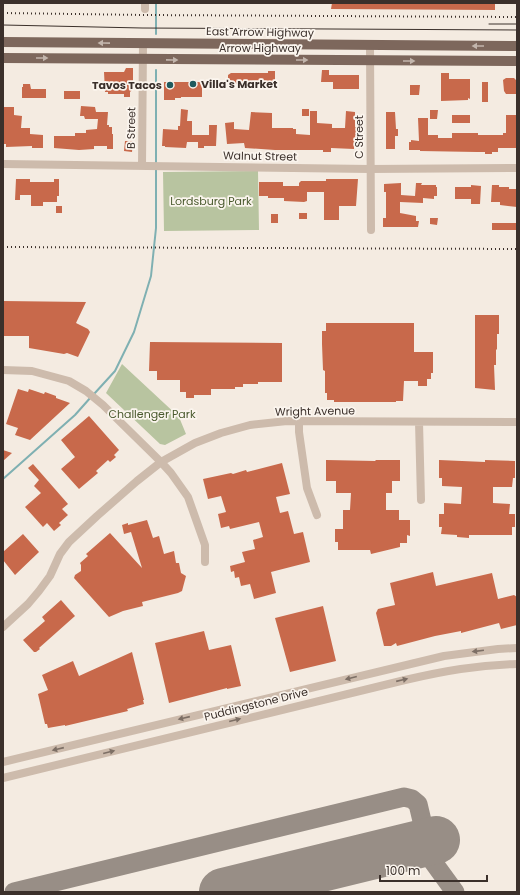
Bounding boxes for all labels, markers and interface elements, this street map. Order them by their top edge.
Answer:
street label: East Arrow Highway [206,23,315,41]
one-way arrow [97,40,110,46]
street label: Arrow Highway [219,40,302,56]
one-way arrow [471,43,484,49]
one-way arrow [36,55,49,61]
one-way arrow [166,56,178,63]
one-way arrow [296,57,309,63]
one-way arrow [403,58,416,64]
place label: Villa's Market [201,76,278,92]
place label: Tavos Tacos [92,77,162,93]
marker: Villa's Market [188,79,198,89]
marker: Tavos Tacos [165,80,175,90]
street label: B Street [123,107,139,149]
street label: C Street [351,115,367,159]
street label: Walnut Street [223,147,297,165]
park label: Lordsburg Park [170,193,252,209]
street label: Wright Avenue [275,402,355,420]
park label: Challenger Park [108,406,196,422]
one-way arrow [472,648,484,655]
one-way arrow [345,675,357,681]
one-way arrow [396,677,408,683]
street label: Puddingstone Drive [202,683,310,725]
one-way arrow [178,716,190,722]
one-way arrow [229,717,241,723]
one-way arrow [51,747,64,753]
one-way arrow [103,748,115,754]
scale bar [380,857,487,883]
text: 100 m [386,862,420,879]

